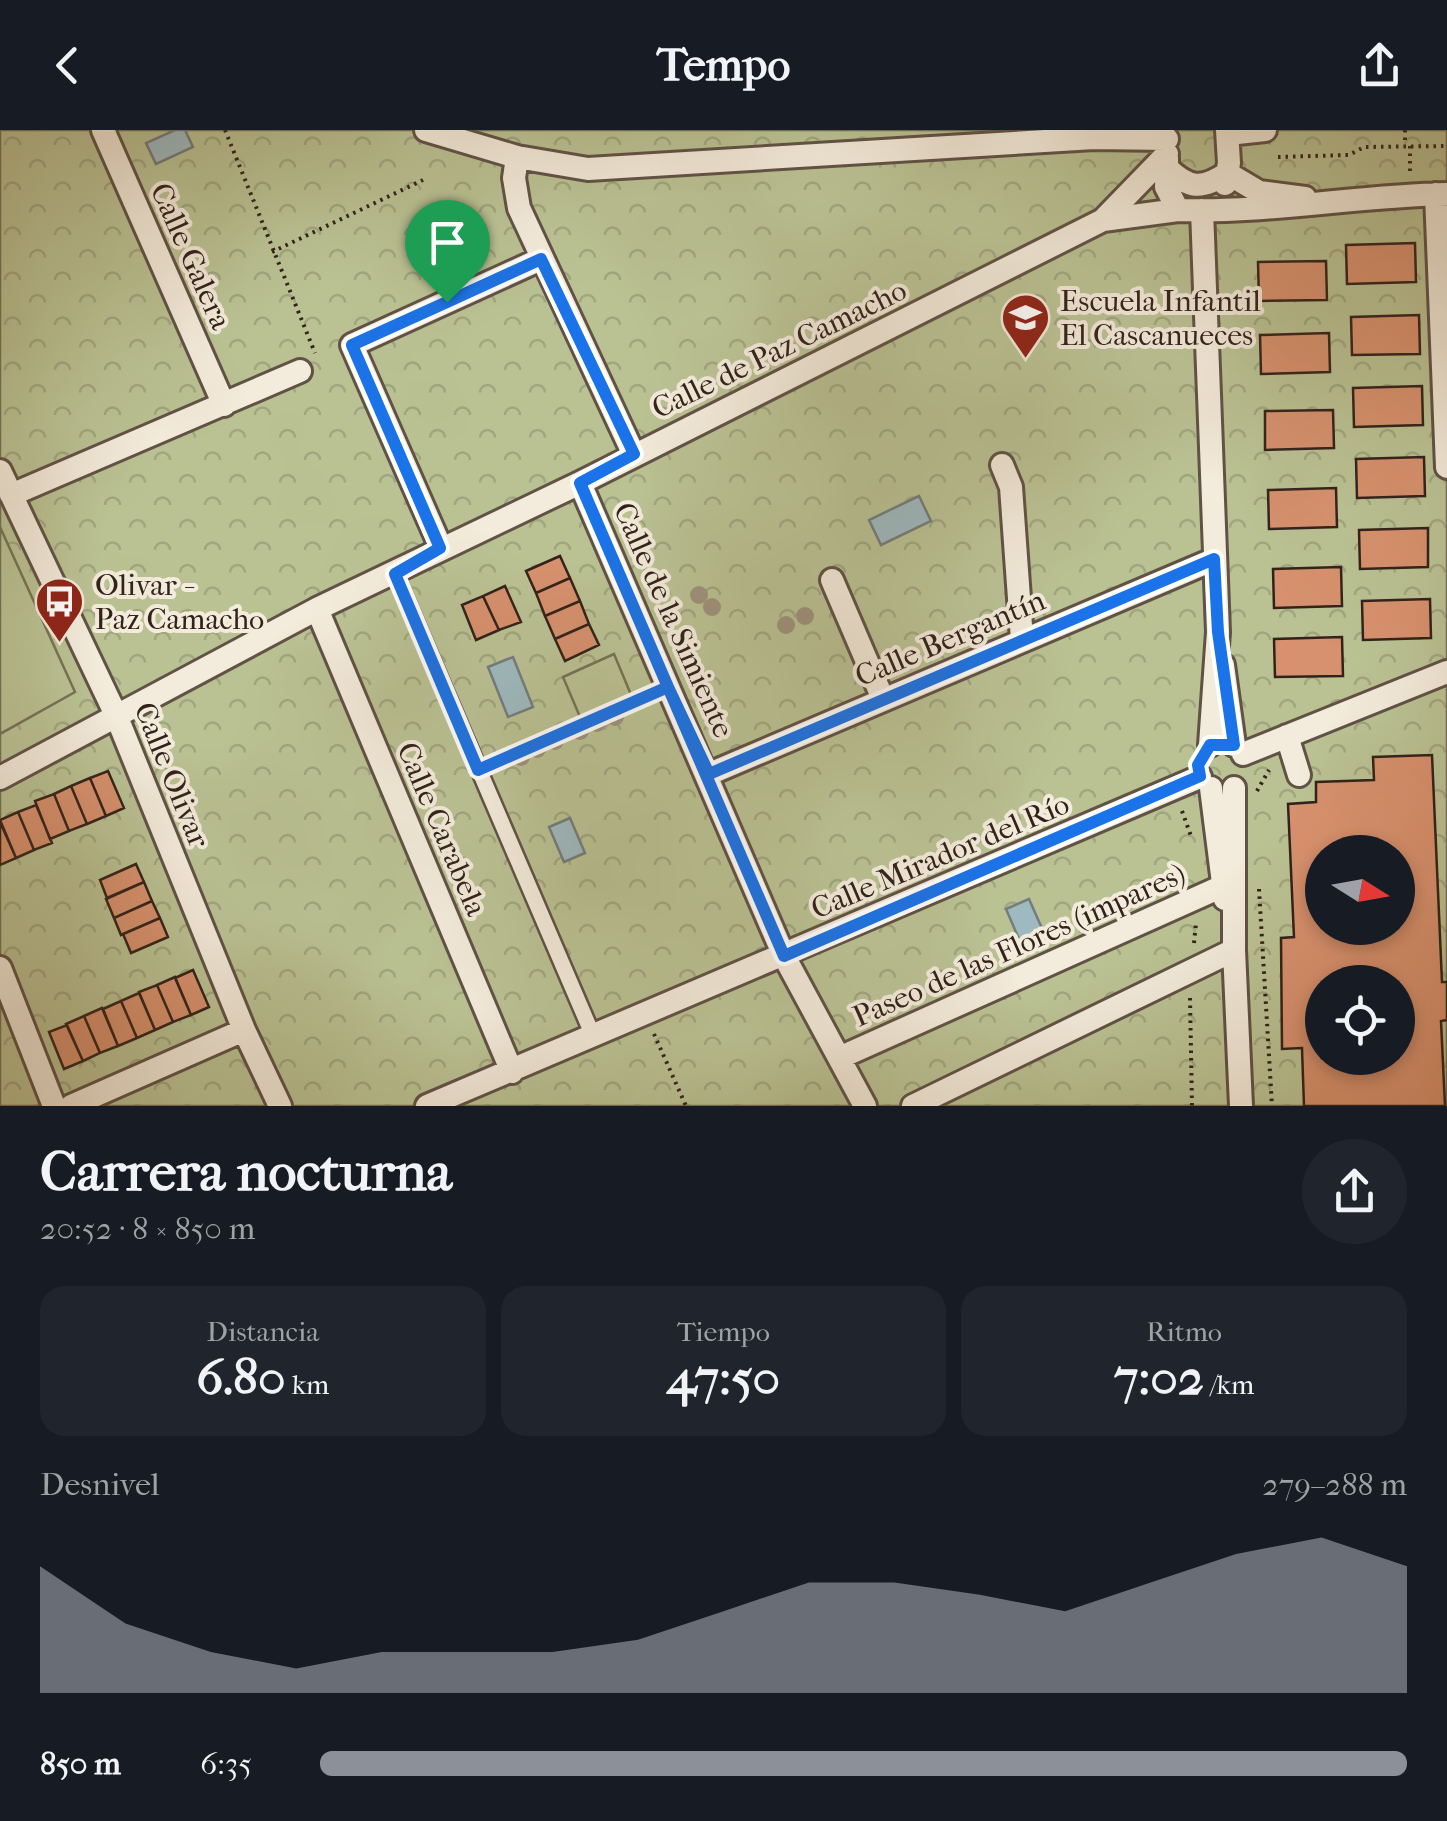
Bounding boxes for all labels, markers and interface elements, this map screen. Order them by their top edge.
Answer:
icon: back [40,38,95,93]
icon: share [1352,38,1407,93]
text: Tempo [657,39,790,92]
street label: Calle Galera [143,178,239,336]
pin [405,200,490,303]
icon: arrive [420,215,475,270]
street label: Calle de Paz Camacho [646,273,912,426]
place label: Escuela Infantil El Cascanueces [1060,284,1261,353]
school or university icon: Escuela Infantil El Cascanueces [999,292,1051,360]
street label: Calle de la Simiente [606,497,741,743]
place label: Olivar - Paz Camacho [95,568,264,637]
bus stop icon: Olivar - Paz Camacho [34,576,86,644]
street label: Calle Bergantín [850,583,1051,694]
street label: Calle Olivar [127,697,217,853]
street label: Calle Carabela [389,737,494,922]
street label: Calle Mirador del Río [806,786,1074,927]
north arrow [1305,835,1415,945]
map controls [1305,835,1415,1075]
street label: Paseo de las Flores (impares) [848,856,1191,1035]
button: locate [1305,965,1415,1075]
button: share [1302,1139,1407,1244]
text: Carrera nocturna [40,1140,452,1204]
text: 20:52 · 8 × 850 m [40,1210,255,1247]
text: Distancia [207,1315,319,1348]
text: Tiempo [677,1315,770,1348]
text: Ritmo [1146,1315,1222,1348]
text: 6.80 [196,1348,286,1407]
text: 47:50 [667,1348,780,1407]
text: 7:02 [1114,1348,1204,1407]
text: km [286,1368,329,1401]
text: /km [1204,1368,1254,1401]
text: Desnivel [40,1466,160,1503]
text: 279–288 m [1262,1466,1407,1503]
text: 850 m [40,1745,121,1782]
text: 6:35 [200,1745,252,1782]

